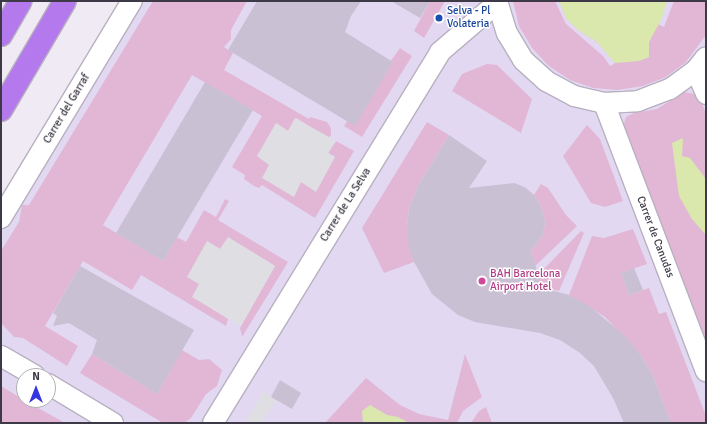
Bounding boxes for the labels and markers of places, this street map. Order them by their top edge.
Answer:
place label: Selva - Pl Volateria [447,5,490,31]
marker: Selva - Pl Volateria [434,13,444,23]
place label: BAH Barcelona Airport Hotel [490,268,560,294]
marker: BAH Barcelona Airport Hotel [477,276,487,286]

